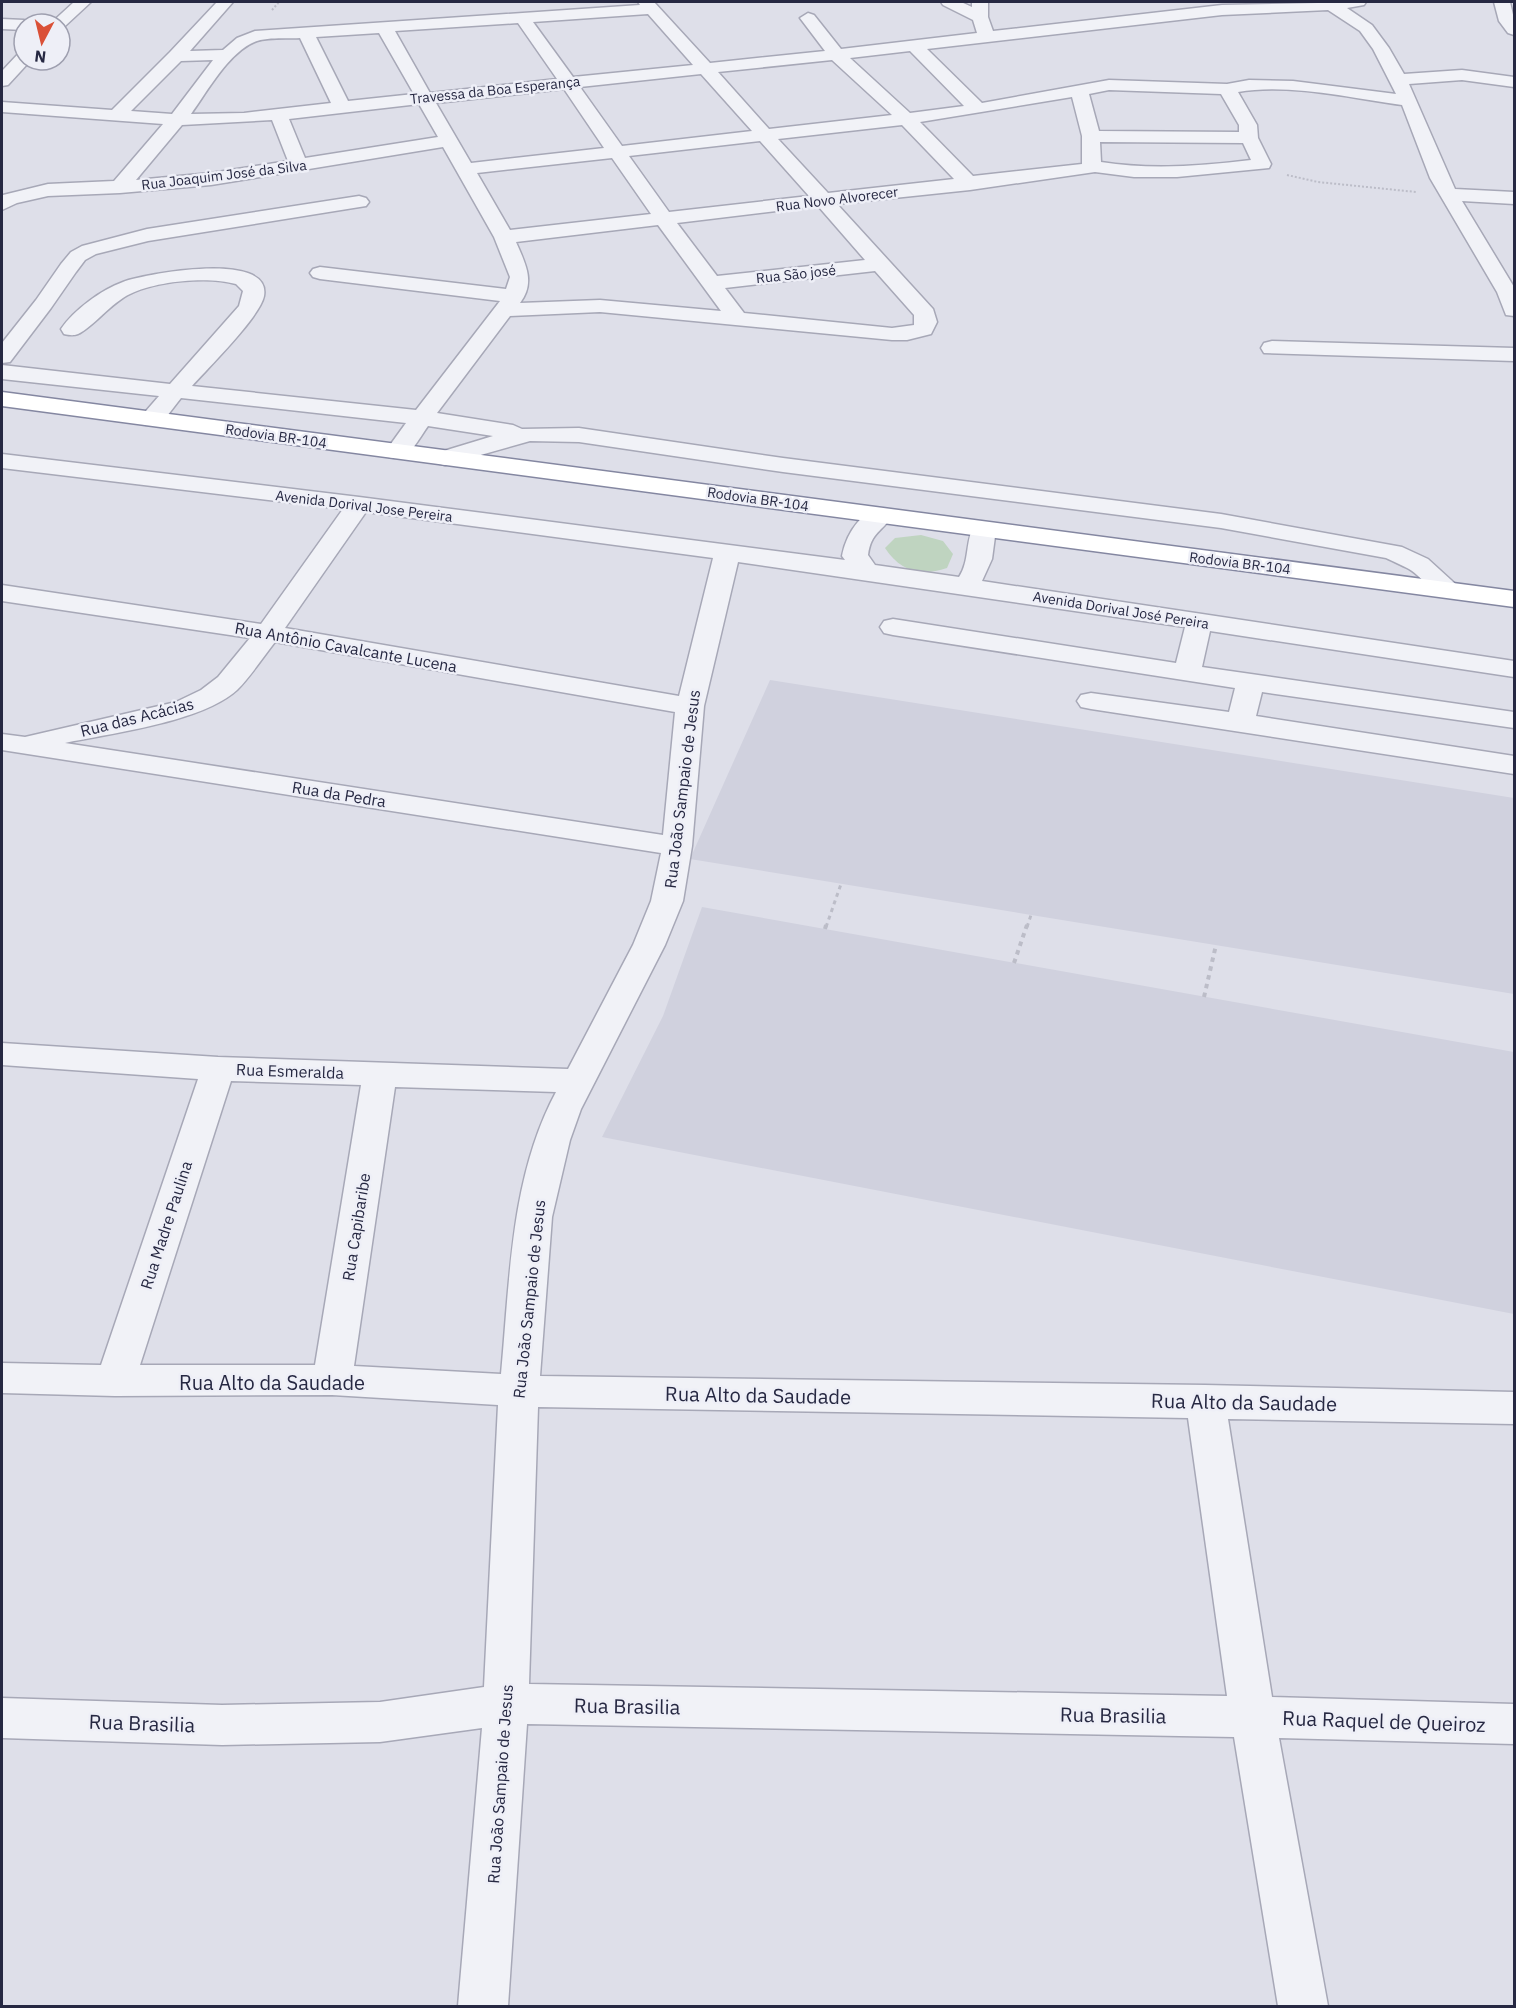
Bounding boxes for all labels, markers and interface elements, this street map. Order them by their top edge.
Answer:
north arrow [12,12,72,72]
text: N [33,46,47,68]
street label: Travessa da Boa Esperança [409,72,582,108]
street label: Rua Joaquim José da Silva [140,156,308,194]
street label: Rua Novo Alvorecer [775,183,899,215]
street label: Rua São josé [755,261,837,287]
street label: Rodovia BR-104 [224,420,328,452]
street label: Rodovia BR-104 [706,483,810,515]
street label: Avenida Dorival Jose Pereira [274,486,454,526]
street label: Rodovia BR-104 [1188,548,1292,578]
street label: Avenida Dorival José Pereira [1032,587,1211,633]
street label: Rua Antônio Cavalcante Lucena [233,618,459,676]
street label: Rua João Sampaio de Jesus [660,689,704,889]
street label: Rua das Acácias [78,693,196,741]
street label: Rua da Pedra [290,777,388,811]
street label: Rua Esmeralda [236,1059,345,1083]
street label: Rua Madre Paulina [136,1158,196,1292]
street label: Rua Capibaribe [338,1171,374,1282]
street label: Rua João Sampaio de Jesus [509,1199,549,1399]
street label: Rua Alto da Saudade [179,1369,365,1396]
street label: Rua Alto da Saudade [665,1380,851,1410]
street label: Rua Alto da Saudade [1151,1387,1337,1417]
street label: Rua João Sampaio de Jesus [483,1684,517,1884]
street label: Rua Brasilia [574,1692,681,1720]
street label: Rua Brasilia [1060,1701,1167,1729]
street label: Rua Raquel de Queiroz [1282,1704,1486,1738]
street label: Rua Brasilia [88,1708,196,1738]

